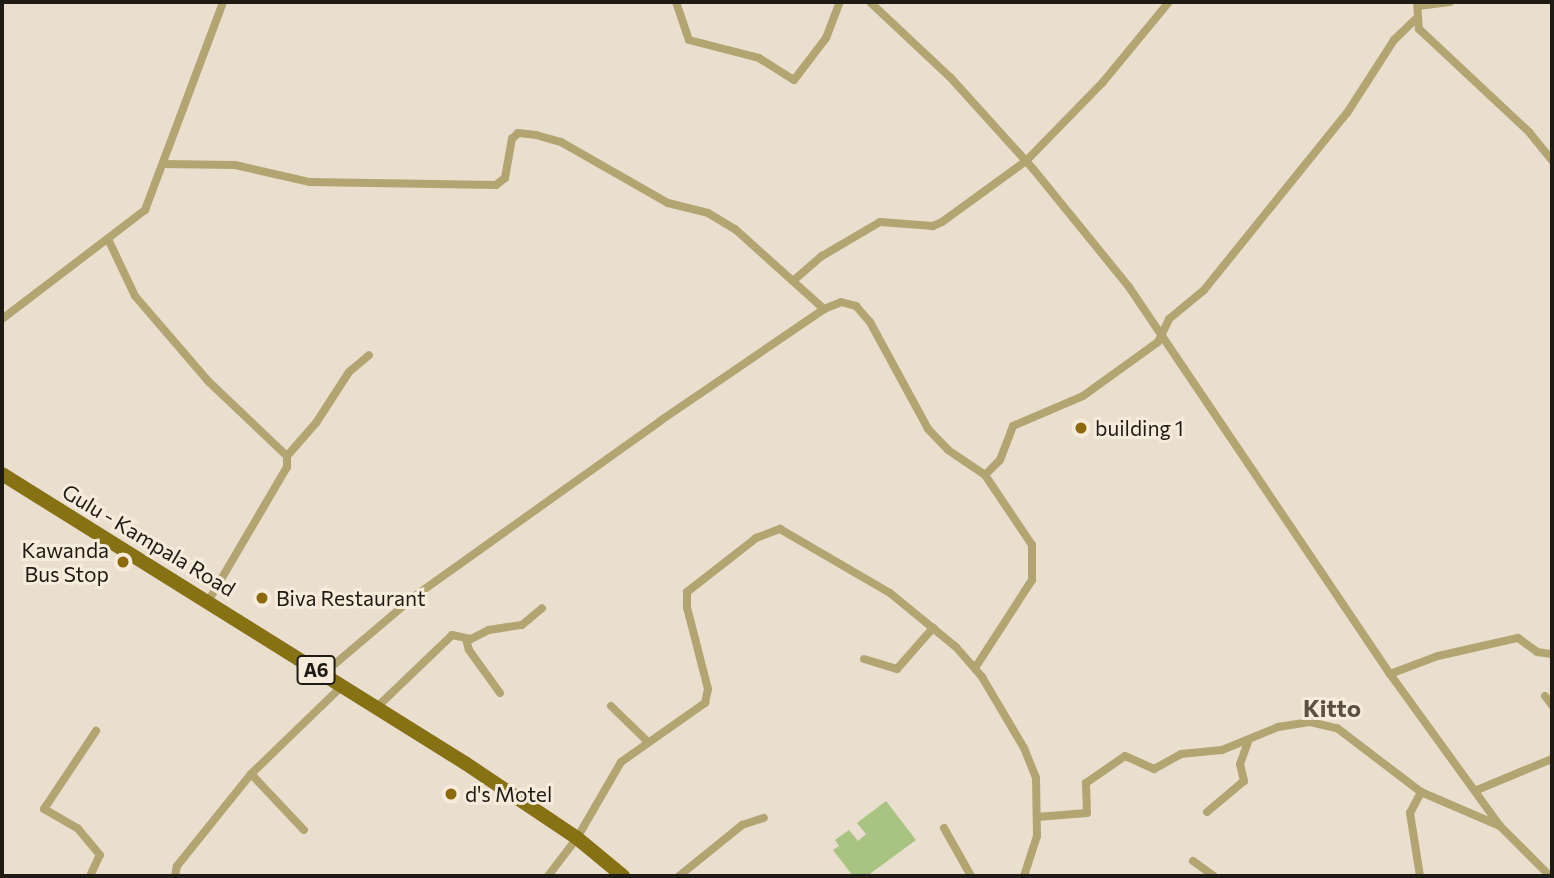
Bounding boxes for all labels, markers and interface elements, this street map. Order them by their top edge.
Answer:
place label: building 1 [1095,415,1184,441]
marker: building 1 [1073,420,1089,436]
street label: Gulu - Kampala Road [58,478,240,602]
place label: Kawanda Bus Stop [21,537,109,587]
marker: Kawanda Bus Stop [115,554,131,570]
place label: Biva Restaurant [276,585,426,611]
marker: Biva Restaurant [254,590,270,606]
road number: A6 [295,654,337,685]
district label: Kitto [1303,694,1361,722]
place label: d's Motel [465,781,552,807]
marker: d's Motel [443,786,459,802]

